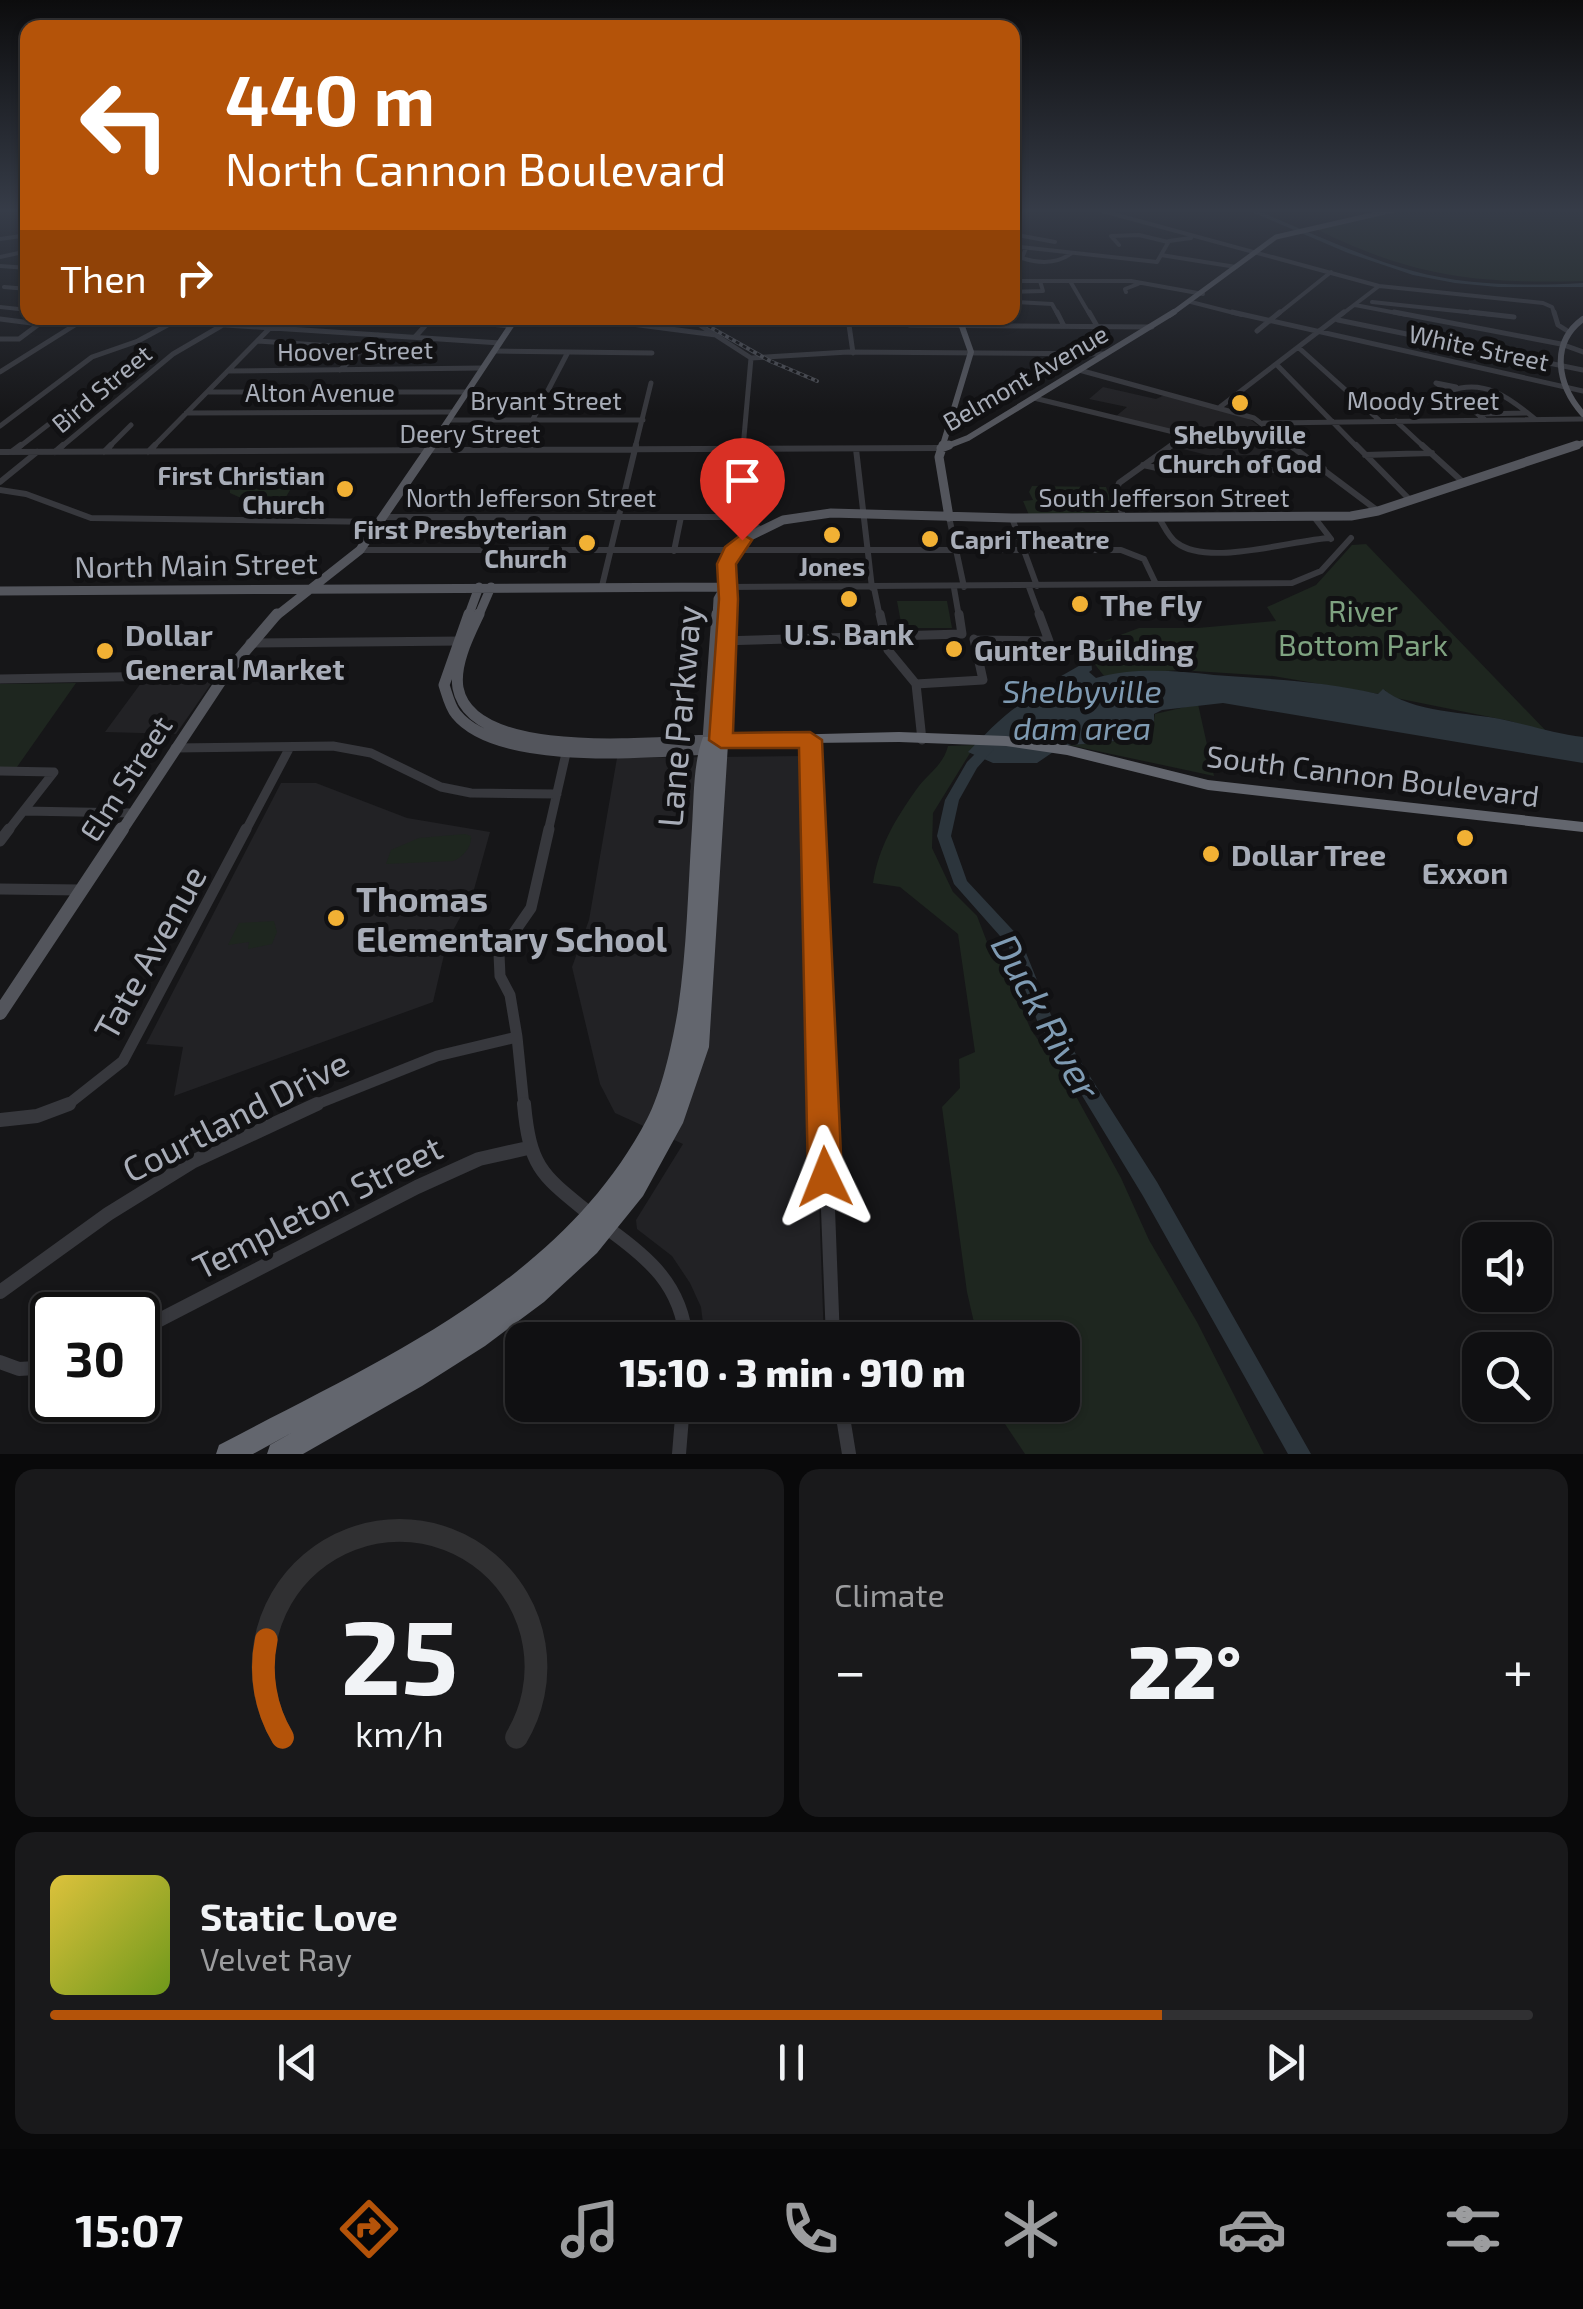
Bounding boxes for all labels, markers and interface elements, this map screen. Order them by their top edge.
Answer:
text: 440 m [225,56,435,140]
icon: left [60,60,190,190]
text: North Cannon Boulevard [225,141,726,195]
icon: right [167,250,222,305]
text: Then [60,255,147,301]
street label: Belmont Avenue [937,318,1113,436]
street label: White Street [1406,318,1552,376]
street label: Hoover Street [277,334,433,366]
street label: Bird Street [45,338,157,438]
street label: Alton Avenue [245,377,395,407]
street label: Bryant Street [470,385,622,415]
street label: Moody Street [1347,385,1499,415]
marker: Shelbyville Church of God [1229,392,1251,414]
street label: Deery Street [399,418,541,448]
place label: Shelbyville Church of God [1158,419,1322,478]
pin [700,438,785,541]
icon: arrive [715,453,770,508]
place label: First Christian Church [158,460,325,519]
marker: First Christian Church [334,478,356,500]
street label: North Jefferson Street [406,482,656,512]
street label: South Jefferson Street [1038,482,1290,512]
place label: First Presbyterian Church [353,514,567,573]
marker: Jones [821,524,843,546]
place label: Capri Theatre [950,524,1110,554]
marker: Capri Theatre [919,528,941,550]
marker: First Presbyterian Church [576,532,598,554]
street label: North Main Street [74,544,318,584]
place label: Jones [799,551,865,581]
place label: The Fly [1100,586,1202,623]
marker: U.S. Bank [838,588,860,610]
park label: River Bottom Park [1278,592,1448,662]
marker: The Fly [1069,593,1091,615]
street label: Lane Parkway [647,603,709,829]
place label: U.S. Bank [784,615,914,651]
place label: Dollar General Market [125,616,345,686]
place label: Gunter Building [974,631,1195,667]
marker: Gunter Building [943,638,965,660]
marker: Dollar General Market [94,640,116,662]
water label: Shelbyville dam area [1002,671,1162,746]
street label: Elm Street [71,709,179,847]
street label: South Cannon Boulevard [1205,737,1541,813]
marker: Exxon [1454,827,1476,849]
place label: Dollar Tree [1231,836,1386,872]
marker: Dollar Tree [1200,843,1222,865]
place label: Exxon [1422,854,1508,890]
street label: Tate Avenue [84,858,214,1046]
place label: Thomas Elementary School [356,877,668,960]
marker: Thomas Elementary School [325,907,347,929]
water label: Duck River [983,925,1112,1107]
street label: Courtland Drive [115,1040,355,1190]
street label: Templeton Street [185,1125,449,1287]
position arrow [773,1125,877,1229]
map controls [1462,1222,1552,1422]
button: sound [1462,1222,1552,1312]
speed limit sign: 30 [30,1292,160,1422]
button: search [1462,1332,1552,1422]
text: 15:10 · 3 min · 910 m [619,1349,966,1395]
text: Climate [834,1575,945,1613]
text: 25 [341,1591,458,1716]
text: 22° [1128,1624,1241,1714]
text: − [834,1636,866,1702]
text: + [1503,1636,1533,1702]
text: km/h [355,1711,444,1754]
text: Static Love [200,1893,398,1939]
text: Velvet Ray [200,1939,352,1977]
icon: previous [270,2035,325,2090]
icon: pause [764,2035,819,2090]
icon: next [1258,2035,1313,2090]
icon: directions [334,2194,404,2264]
icon: music [555,2194,625,2264]
icon: phone [775,2194,845,2264]
icon: climate [996,2194,1066,2264]
icon: car [1217,2194,1287,2264]
icon: filters [1438,2194,1508,2264]
text: 15:07 [75,2202,183,2256]

